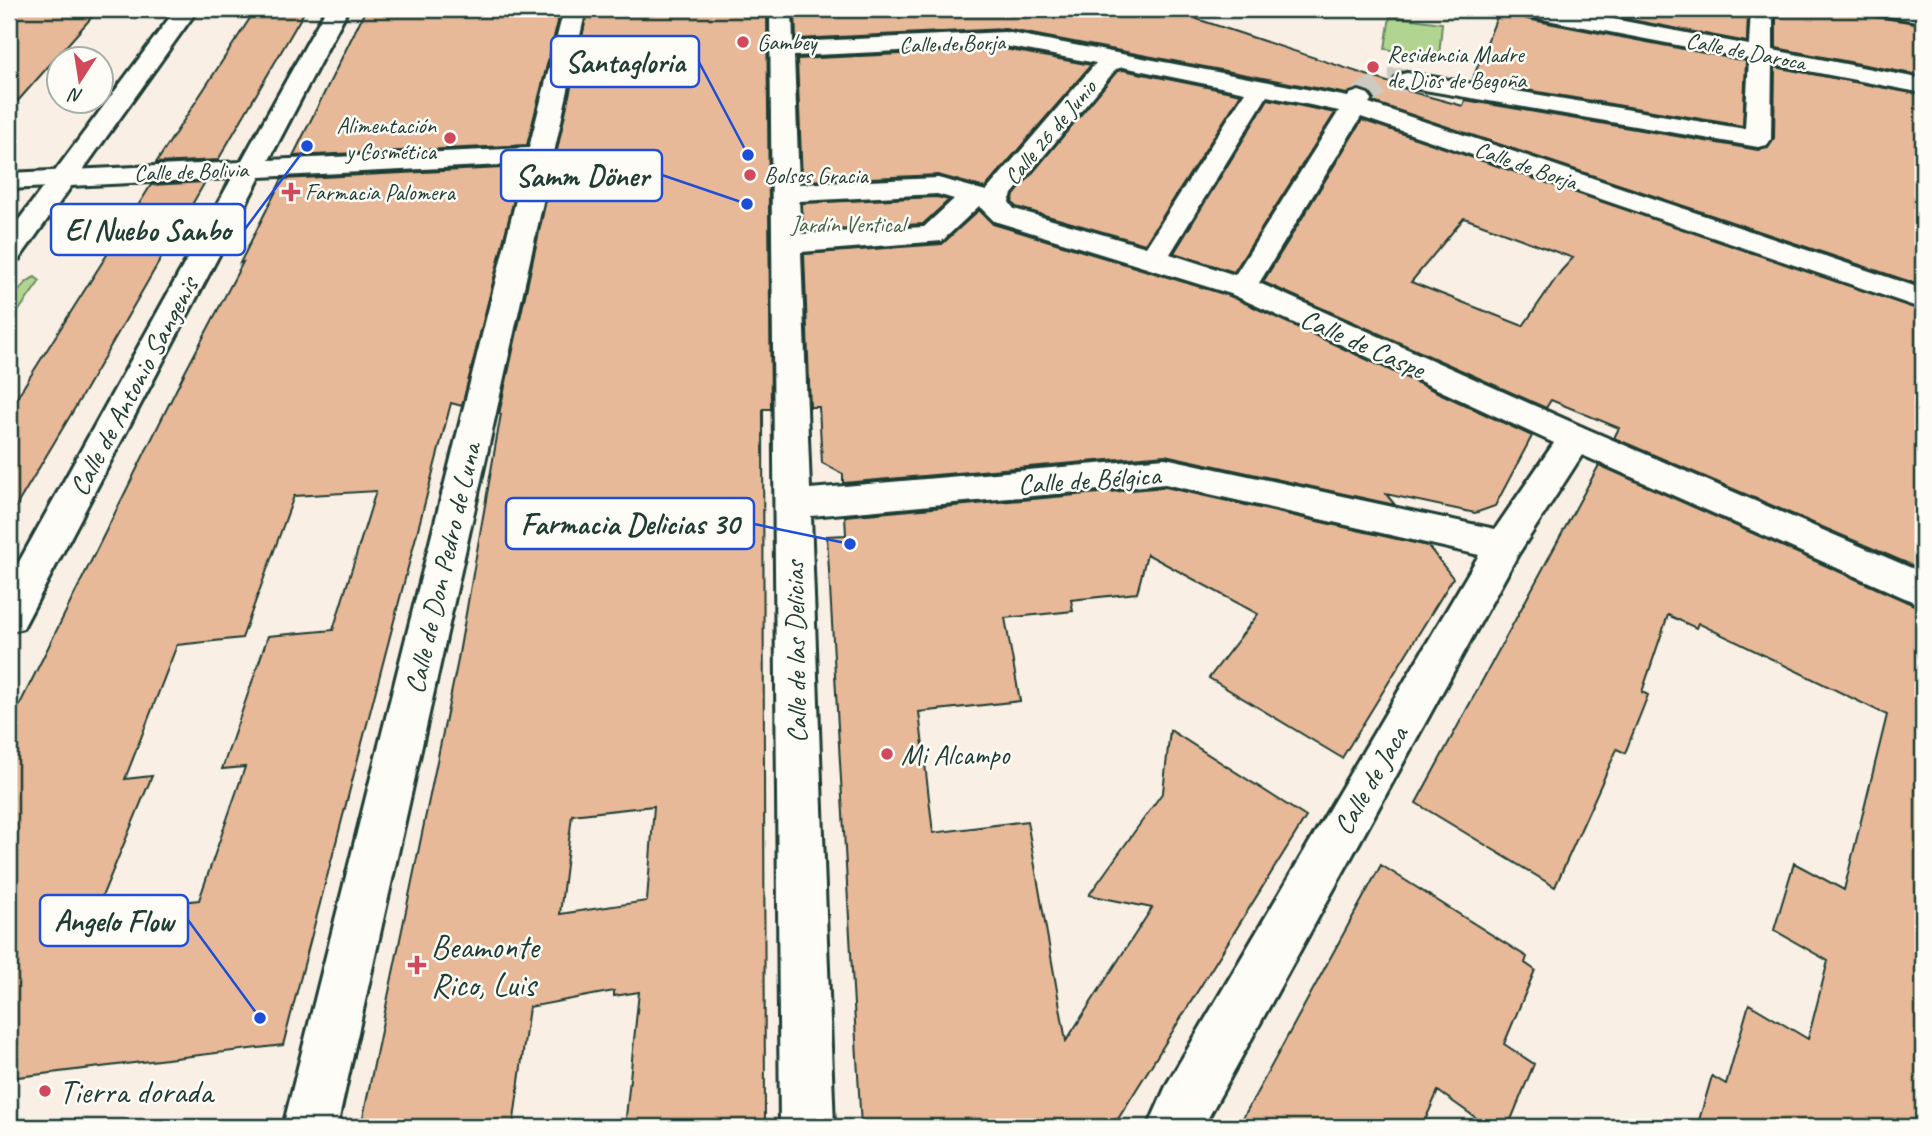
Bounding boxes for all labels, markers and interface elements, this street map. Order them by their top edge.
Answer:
street label: Calle de Daroca [1684,26,1811,78]
street label: Calle de Borja [899,27,1007,60]
place label: Gambey [757,28,819,57]
marker: Gambey [735,34,751,50]
callout: Santagloria [551,36,699,87]
place label: Residencia Madre de Dios de Begoña [1387,40,1528,95]
text: Santagloria [565,43,688,81]
north arrow [46,46,116,116]
marker: Residencia Madre de Dios de Begoña [1365,59,1381,75]
street label: Calle 26 de Junio [998,72,1104,191]
text: N [65,82,85,109]
place label: Alimentación y Cosmética [336,111,438,166]
marker: Alimentación y Cosmética [442,130,458,146]
street label: Calle de Borja [1471,134,1582,197]
callout: Samm Döner [501,150,662,201]
street label: Calle de Bolivia [134,155,250,188]
text: Samm Döner [515,157,652,195]
place label: Bolsos Gracia [764,161,870,190]
marker: Bolsos Gracia [742,167,758,183]
place label: Farmacia Palomera [305,178,456,207]
marker: Farmacia Palomera [283,184,299,200]
callout: El Nuebo Sanbo [51,204,245,255]
park label: Jardín Vertical [790,210,909,239]
text: El Nuebo Sanbo [65,211,234,249]
street label: Calle de Antonio Sangenis [61,269,207,501]
street label: Calle de Caspe [1295,301,1432,387]
street label: Calle de Don Pedro de Luna [397,437,489,697]
street label: Calle de Bélgica [1017,457,1163,502]
callout: Farmacia Delicias 30 [506,498,754,549]
text: Farmacia Delicias 30 [521,505,743,543]
street label: Calle de las Delicias [776,558,815,743]
street label: Calle de Jaca [1325,718,1416,841]
place label: Mi Alcampo [901,737,1012,772]
marker: Mi Alcampo [879,746,895,762]
callout: Angelo Flow [40,895,188,946]
text: Angelo Flow [54,902,176,940]
place label: Beamonte Rico, Luis [431,926,541,1006]
marker: Beamonte Rico, Luis [409,957,425,973]
place label: Tierra dorada [59,1071,215,1113]
marker: Tierra dorada [37,1083,53,1099]

